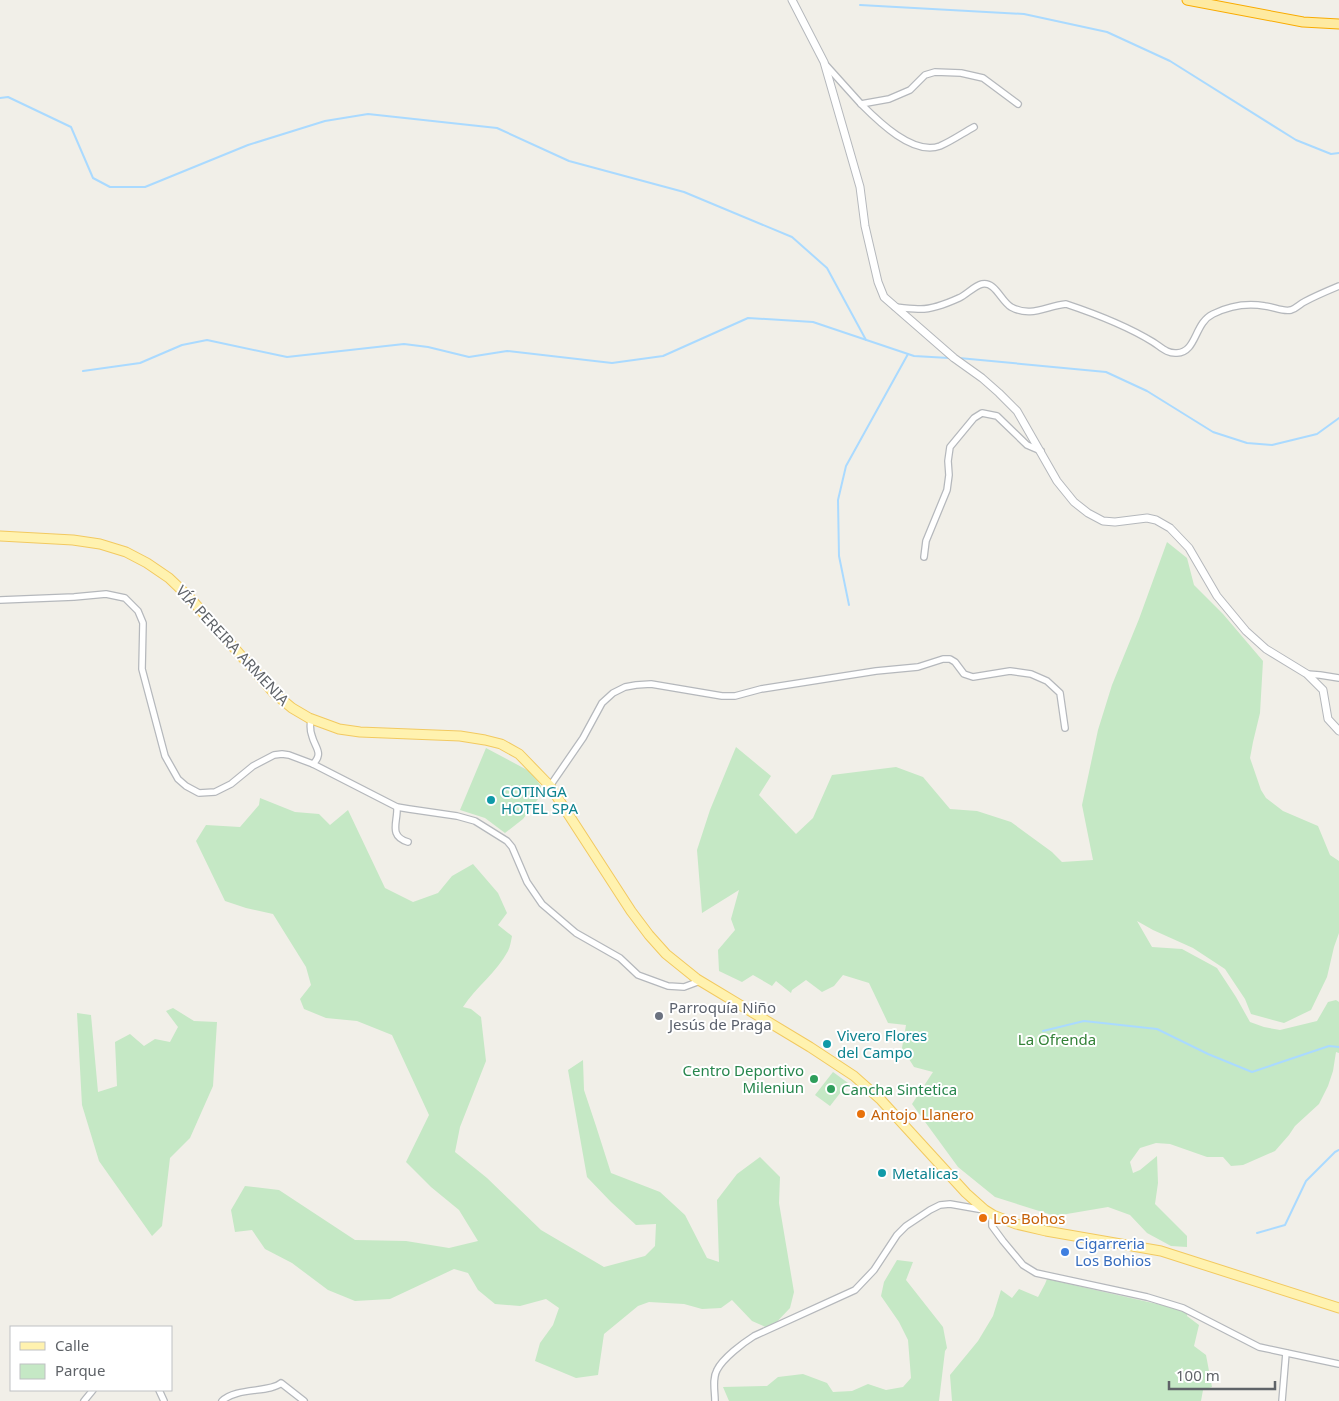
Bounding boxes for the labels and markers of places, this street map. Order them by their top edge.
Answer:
place label: COTINGA HOTEL SPA [501,781,578,818]
marker: COTINGA HOTEL SPA [485,794,497,806]
place label: Parroquía Niño Jesús de Praga [667,997,776,1034]
marker: Parroquía Niño Jesús de Praga [653,1010,665,1022]
place label: Vivero Flores del Campo [837,1025,927,1062]
marker: Vivero Flores del Campo [821,1038,833,1050]
place label: Centro Deportivo Mileniun [683,1060,804,1097]
marker: Centro Deportivo Mileniun [808,1073,820,1085]
place label: Cancha Sintetica [841,1079,957,1099]
marker: Cancha Sintetica [825,1083,837,1095]
place label: Antojo Llanero [871,1104,974,1124]
marker: Antojo Llanero [855,1108,867,1120]
place label: Metalicas [892,1163,958,1183]
marker: Metalicas [876,1167,888,1179]
place label: Los Bohos [993,1208,1065,1228]
marker: Los Bohos [977,1212,989,1224]
place label: Cigarreria Los Bohios [1075,1233,1151,1270]
marker: Cigarreria Los Bohios [1059,1246,1071,1258]

